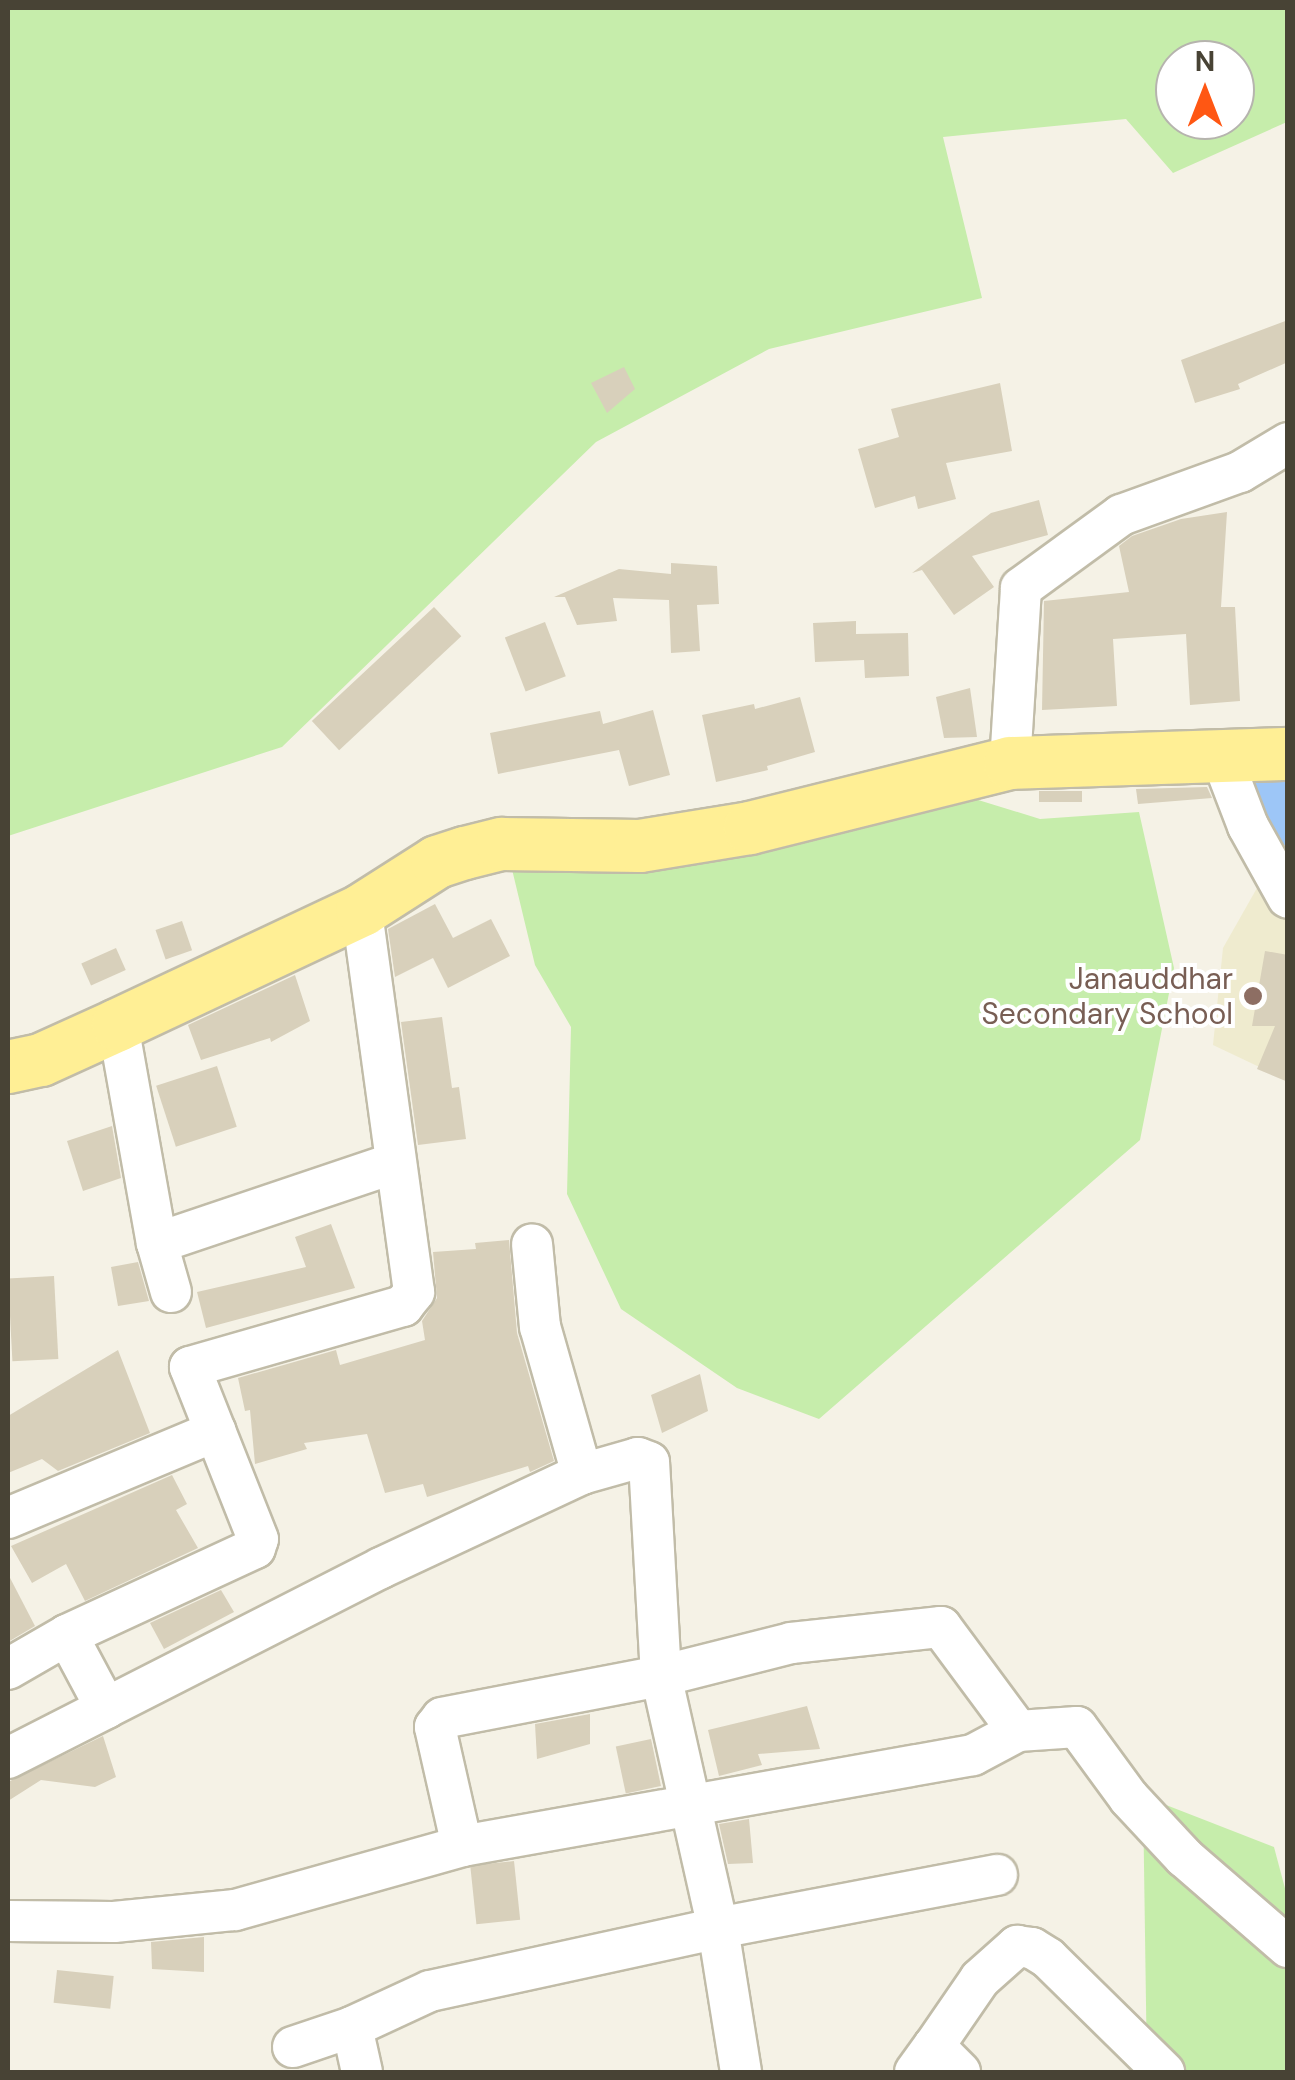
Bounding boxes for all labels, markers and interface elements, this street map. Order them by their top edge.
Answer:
north arrow [1155,40,1255,140]
text: N [1195,43,1215,80]
place label: Janauddhar Secondary School [981,961,1233,1032]
marker: Janauddhar Secondary School [1242,985,1264,1007]

